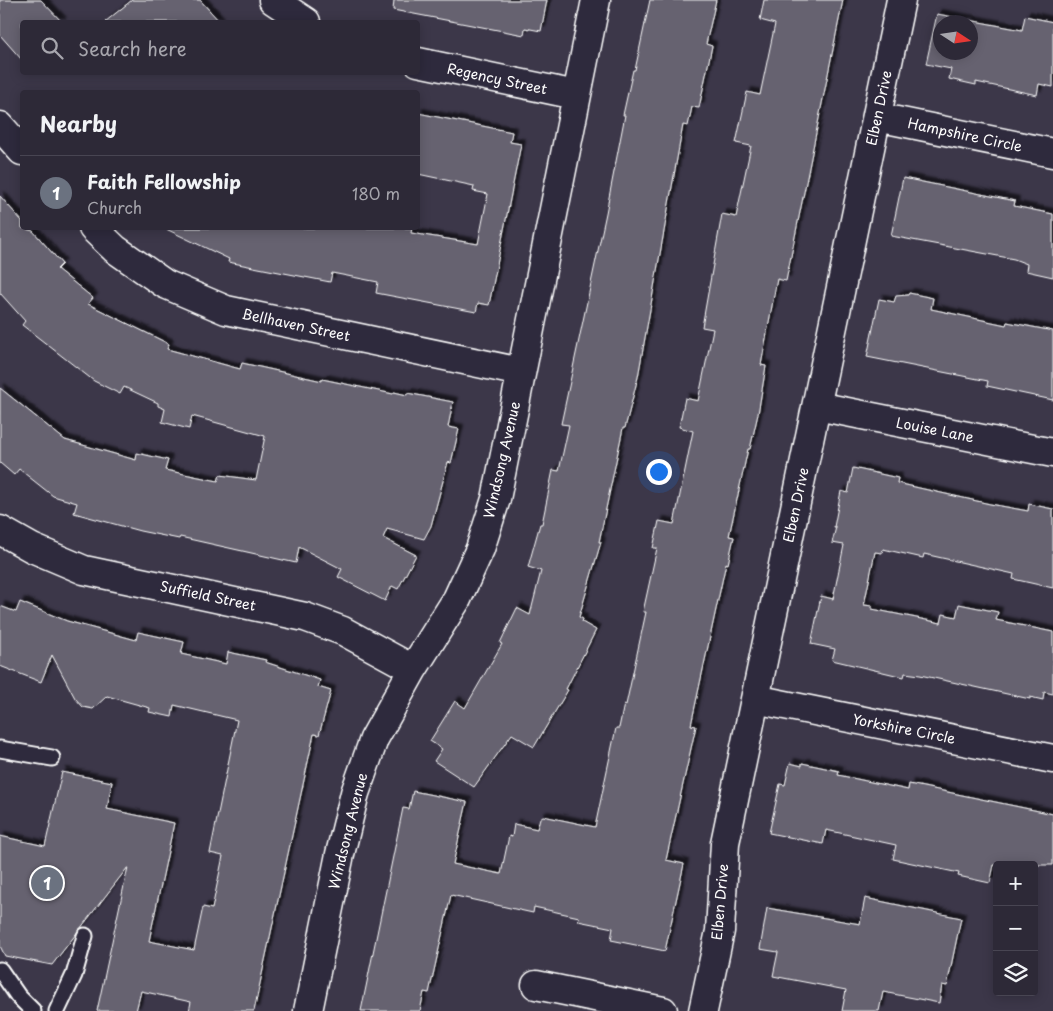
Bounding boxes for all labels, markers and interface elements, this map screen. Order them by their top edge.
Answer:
north arrow [933,15,978,60]
search box [20,20,420,75]
icon: search [38,34,66,62]
text: Search here [78,34,187,62]
street label: Regency Street [445,58,549,99]
street label: Elben Drive [860,68,897,147]
text: Nearby [40,107,117,139]
street label: Hampshire Circle [906,112,1024,157]
text: Faith Fellowship [87,167,241,195]
text: 1 [52,181,60,205]
text: 180 m [352,181,400,205]
text: Church [87,195,142,219]
street label: Bellhaven Street [240,303,352,346]
street label: Windsong Avenue [478,399,525,520]
street label: Louise Lane [894,412,976,447]
your location [646,459,672,485]
street label: Elben Drive [777,465,814,544]
street label: Suffield Street [158,575,258,616]
street label: Yorkshire Circle [851,708,958,749]
street label: Windsong Avenue [323,770,372,891]
map controls [993,861,1038,996]
button: + [993,861,1038,906]
street label: Elben Drive [706,863,733,941]
pin: 1 [31,864,63,902]
button: − [993,906,1038,951]
button: layers [993,951,1038,996]

